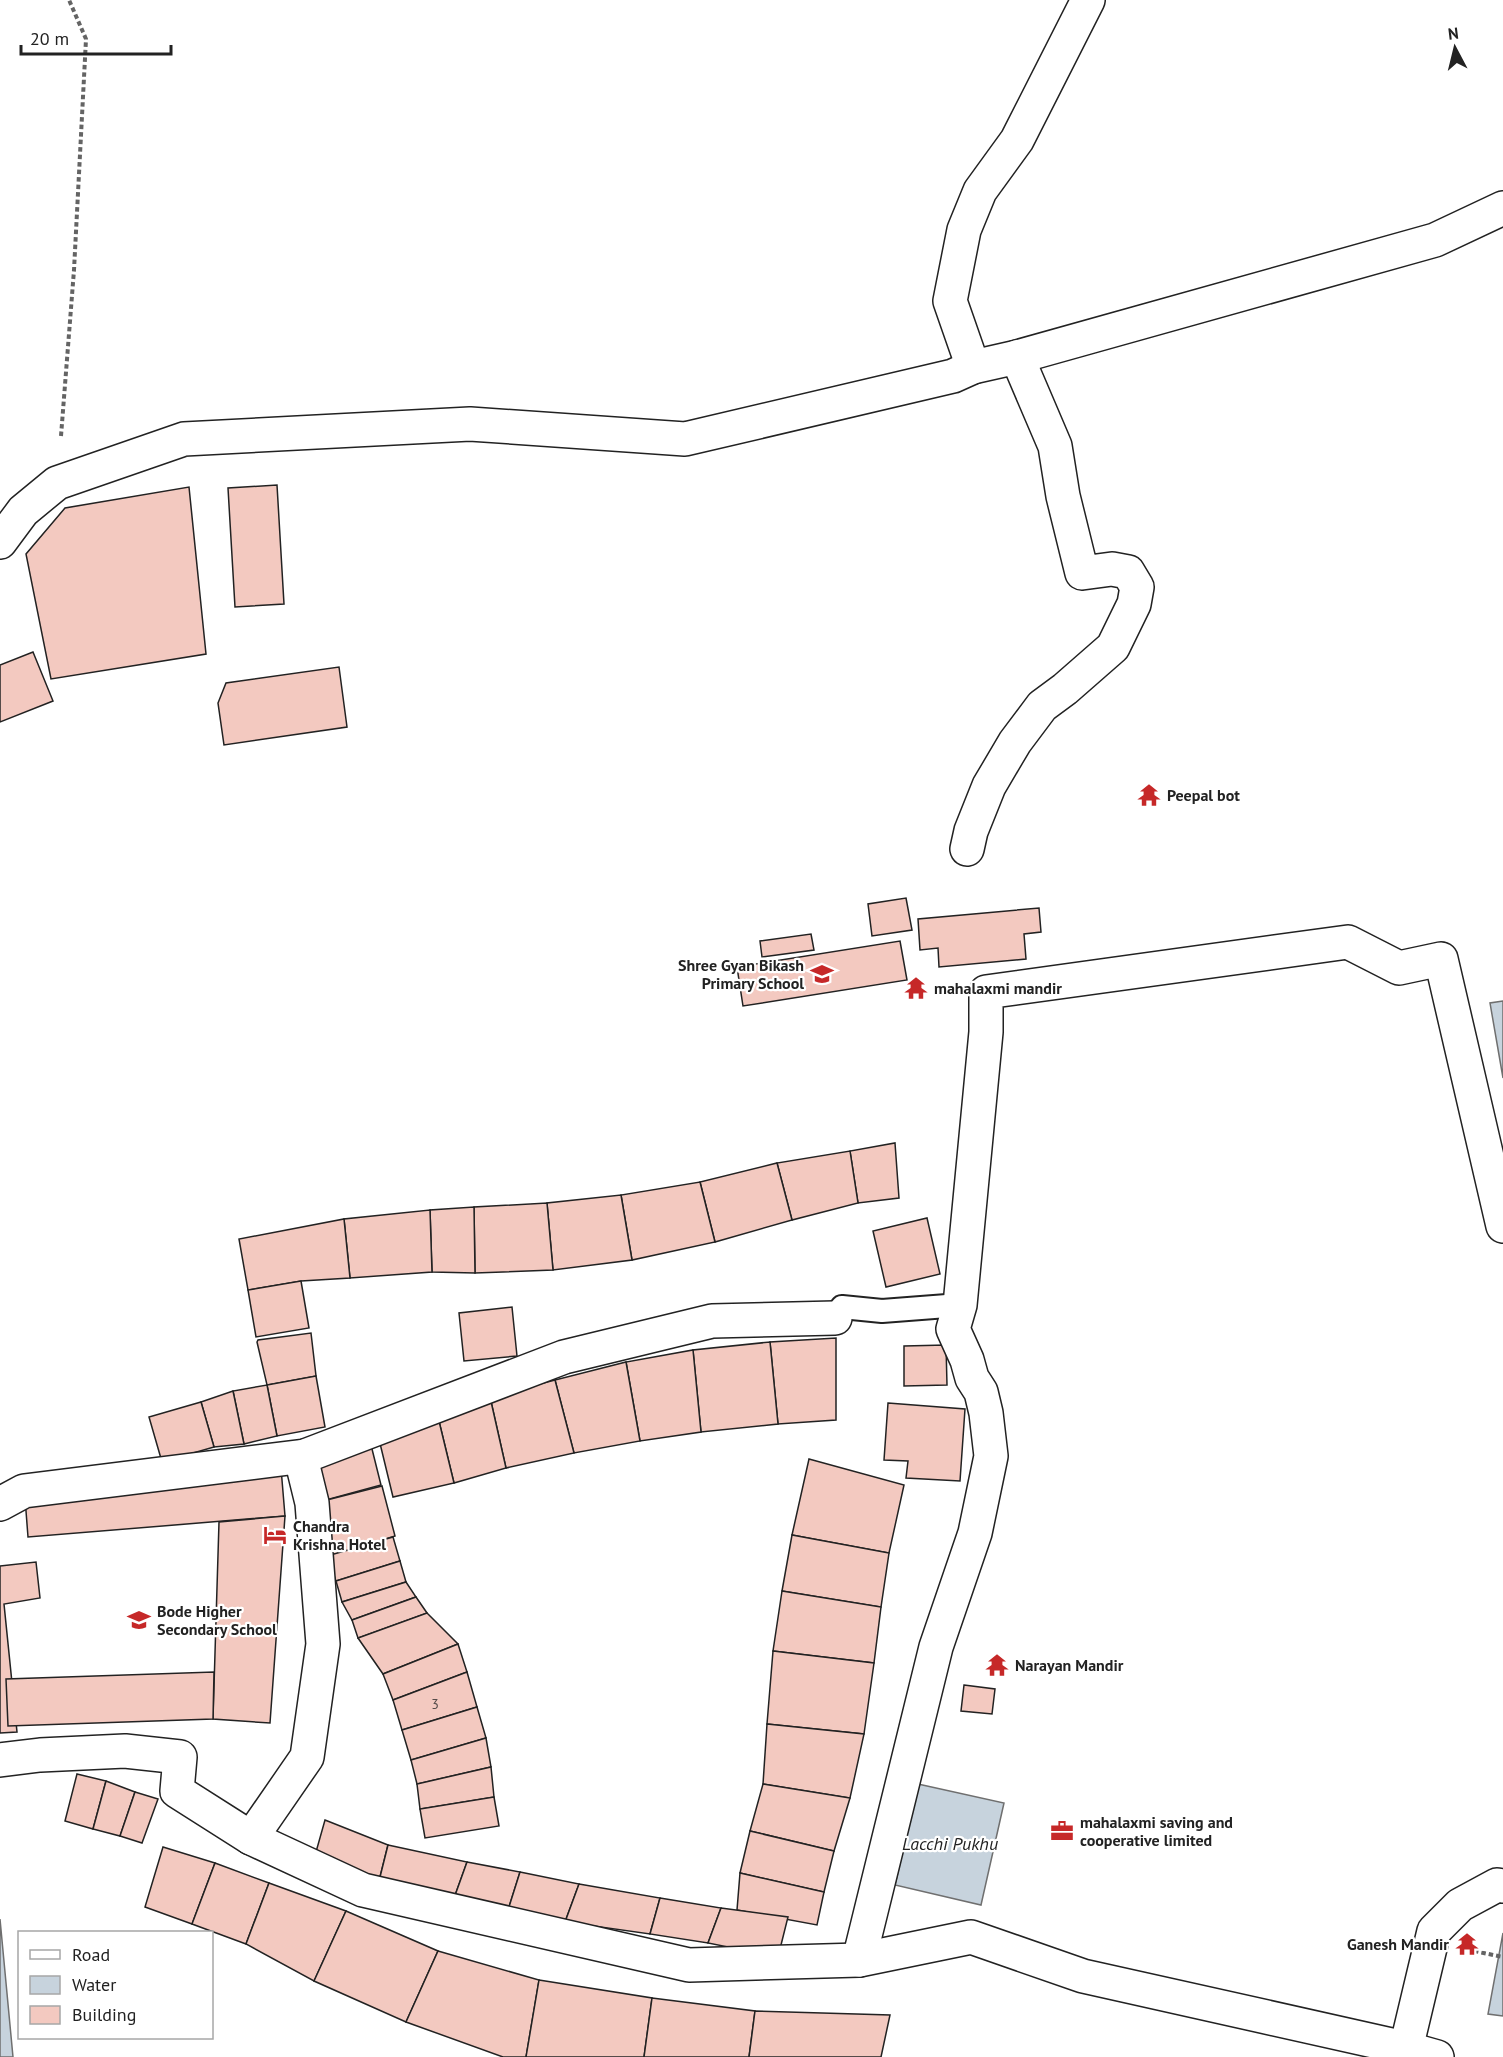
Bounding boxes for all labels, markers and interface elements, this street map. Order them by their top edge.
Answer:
scale bar [21,18,171,56]
north arrow [1425,18,1485,78]
text: N [1447,23,1460,44]
text: 20 m [30,27,69,50]
temple icon: Peepal bot [1136,782,1162,808]
place label: Peepal bot [1167,785,1240,805]
place label: Shree Gyan Bikash Primary School [678,955,804,993]
school or university icon: Shree Gyan Bikash Primary School [809,961,835,987]
temple icon: mahalaxmi mandir [903,975,929,1001]
place label: mahalaxmi mandir [934,978,1062,998]
place label: Chandra Krishna Hotel [293,1516,386,1554]
hotel icon: Chandra Krishna Hotel [262,1522,288,1548]
place label: Bode Higher Secondary School [157,1601,277,1639]
school or university icon: Bode Higher Secondary School [126,1607,152,1633]
temple icon: Narayan Mandir [984,1652,1010,1678]
place label: Narayan Mandir [1015,1655,1124,1675]
house number: 3 [431,1695,439,1713]
place label: mahalaxmi saving and cooperative limited [1080,1812,1233,1850]
office icon: mahalaxmi saving and cooperative limited [1049,1818,1075,1844]
water label: Lacchi Pukhu [902,1832,998,1855]
legend [18,1931,213,2039]
temple icon: Ganesh Mandir [1454,1931,1480,1957]
place label: Ganesh Mandir [1347,1934,1449,1954]
text: Road [72,1943,110,1966]
text: Water [72,1973,116,1996]
text: Building [72,2003,136,2026]

